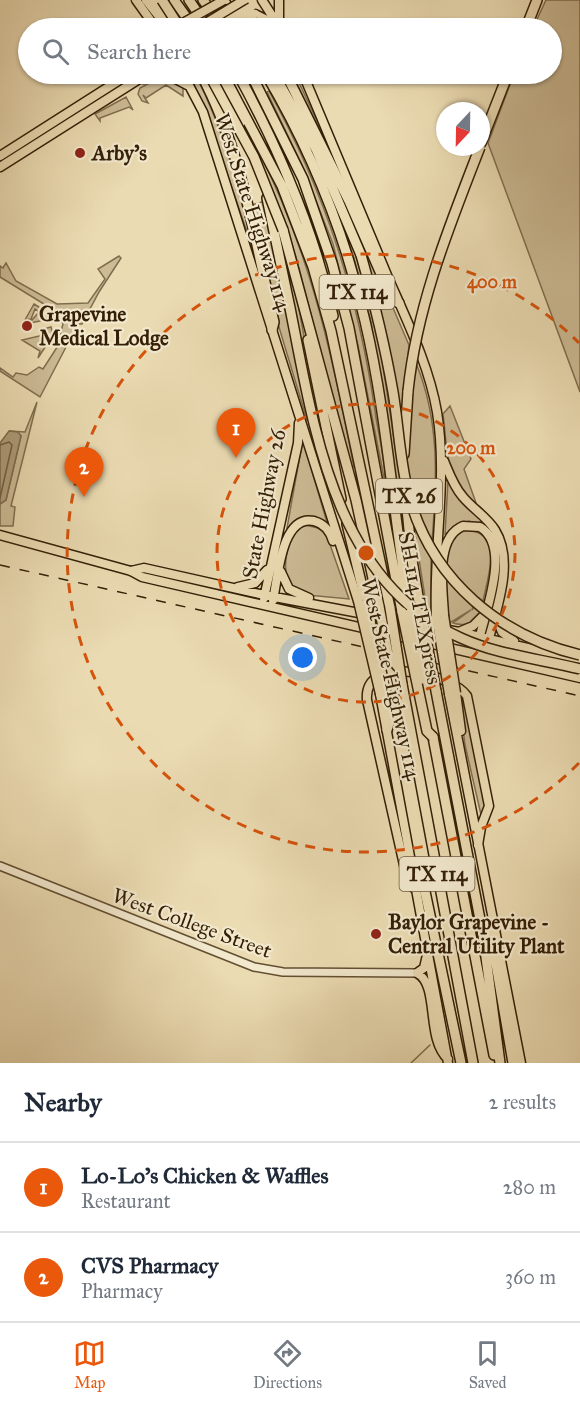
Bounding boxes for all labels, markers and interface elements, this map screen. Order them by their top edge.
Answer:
search box [18,18,562,84]
icon: search [39,35,72,68]
text: Search here [87,38,191,65]
north arrow [436,102,490,156]
street label: West State Highway 114 [209,110,298,316]
place label: Arby's [90,140,147,166]
marker: Arby's [73,146,87,160]
text: 400 m [467,271,518,294]
road number: TX 114 [320,275,394,309]
place label: Grapevine Medical Lodge [39,301,169,351]
marker: Grapevine Medical Lodge [20,319,34,333]
pin: 1 [216,408,256,458]
street label: State Highway 26 [237,426,292,581]
text: 200 m [447,437,496,459]
pin: 2 [64,448,104,497]
road number: TX 26 [376,479,442,513]
street label: SH 114 TEXpress [392,529,448,687]
centre of rings [356,543,376,563]
street label: West State Highway 114 [355,575,427,784]
your location [288,643,317,672]
road number: TX 114 [400,857,474,891]
street label: West College Street [109,882,276,964]
place label: Baylor Grapevine - Central Utility Plant [388,909,565,959]
marker: Baylor Grapevine - Central Utility Plant [369,927,383,941]
text: Nearby [24,1086,102,1118]
text: 2 results [488,1090,556,1114]
text: Lo-Lo's Chicken & Waffles [81,1162,328,1189]
text: 1 [40,1175,47,1199]
text: 280 m [503,1175,556,1199]
text: Restaurant [81,1189,171,1213]
text: CVS Pharmacy [81,1252,218,1279]
text: 2 [39,1265,48,1289]
text: 360 m [505,1265,556,1289]
text: Pharmacy [81,1279,163,1303]
tab: Map [73,1337,106,1392]
tab: Directions [253,1337,322,1392]
tab: Saved [469,1337,507,1392]

